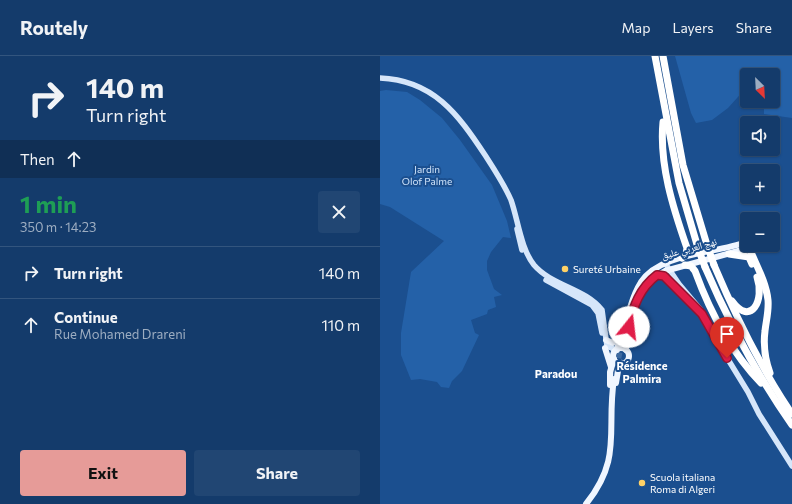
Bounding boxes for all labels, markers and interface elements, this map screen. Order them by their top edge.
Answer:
text: Routely [20,16,88,39]
text: Map [622,19,650,36]
text: Layers [672,19,714,36]
text: Share [736,19,772,36]
north arrow [740,68,780,108]
map controls [740,68,780,252]
text: 140 m [86,70,164,104]
icon: right [20,72,72,124]
text: Turn right [86,104,166,126]
button: sound [740,116,780,156]
icon: ahead [63,148,85,170]
text: Then [20,150,55,168]
park label: Jardin Olof Palme [402,163,452,187]
button: + [740,164,780,204]
text: 1 min [20,189,77,218]
button: close [318,191,360,233]
button: − [740,212,780,252]
text: 350 m · 14:23 [20,219,96,235]
street label: نهج العربي عليق [660,235,719,264]
icon: right [20,262,42,284]
place label: Sureté Urbaine [573,263,641,275]
text: Turn right [54,264,123,282]
text: 140 m [319,264,360,282]
marker: Sureté Urbaine [560,264,570,274]
position arrow [608,306,650,348]
text: Continue [54,308,118,326]
icon: ahead [20,314,42,336]
text: 110 m [321,316,360,334]
pin [710,317,744,358]
icon: arrive [716,323,738,345]
text: Rue Mohamed Drareni [54,326,186,342]
district label: Résidence Palmira [617,359,668,385]
district label: Paradou [535,367,577,380]
button: Exit [20,450,186,496]
button: Share [194,450,360,496]
place label: Scuola italiana Roma di Algeri [650,471,715,495]
marker: Scuola italiana Roma di Algeri [637,478,647,488]

